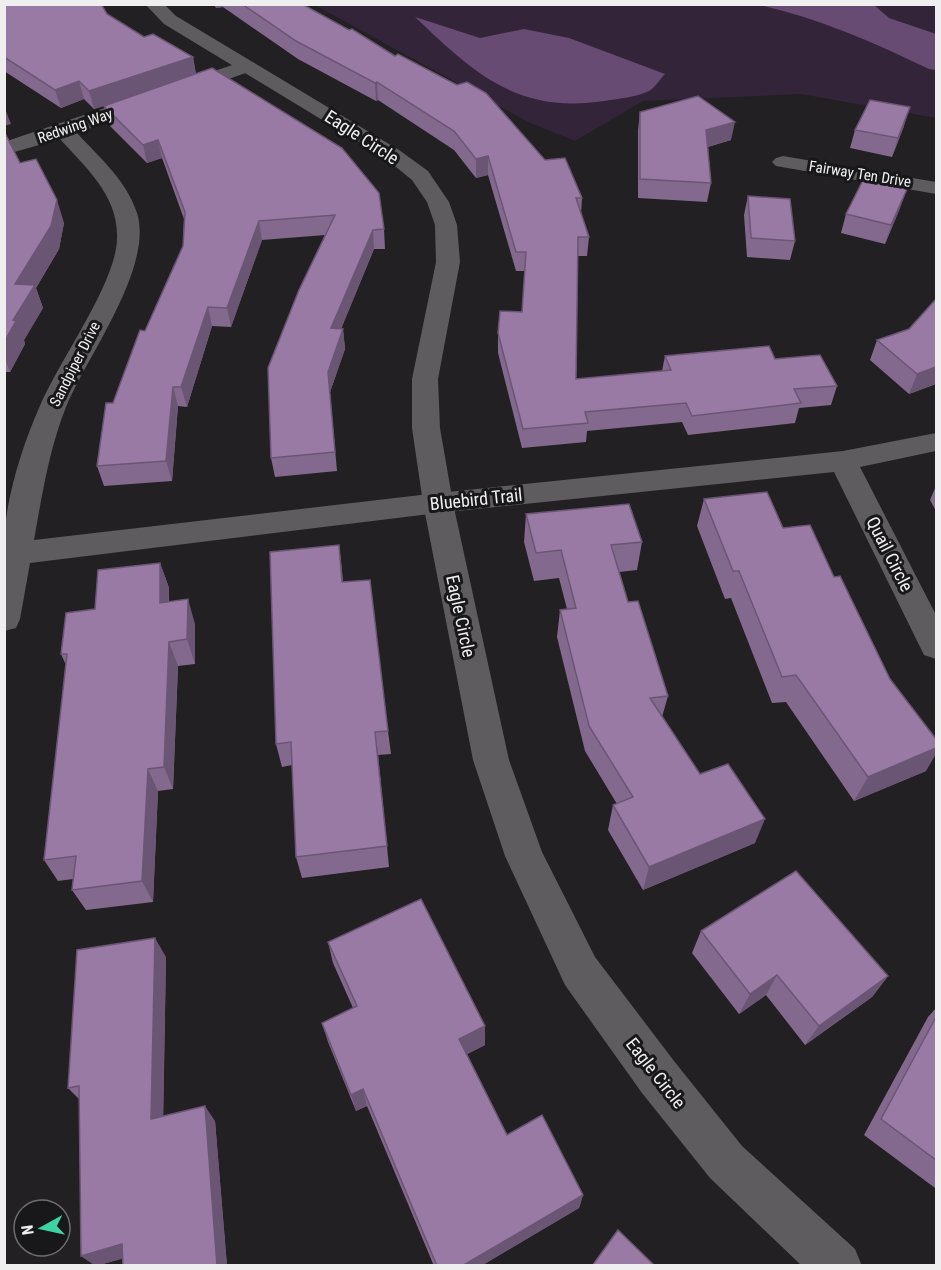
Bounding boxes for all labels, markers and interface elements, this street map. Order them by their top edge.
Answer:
street label: Redwing Way [35,105,115,147]
street label: Eagle Circle [321,105,403,169]
street label: Fairway Ten Drive [808,157,912,191]
street label: Sandpiper Drive [46,319,104,409]
street label: Bluebird Trail [429,484,523,514]
street label: Quail Circle [862,513,918,595]
street label: Eagle Circle [442,573,480,659]
street label: Eagle Circle [622,1034,690,1112]
north arrow [12,1198,72,1258]
text: N [18,1224,38,1236]

